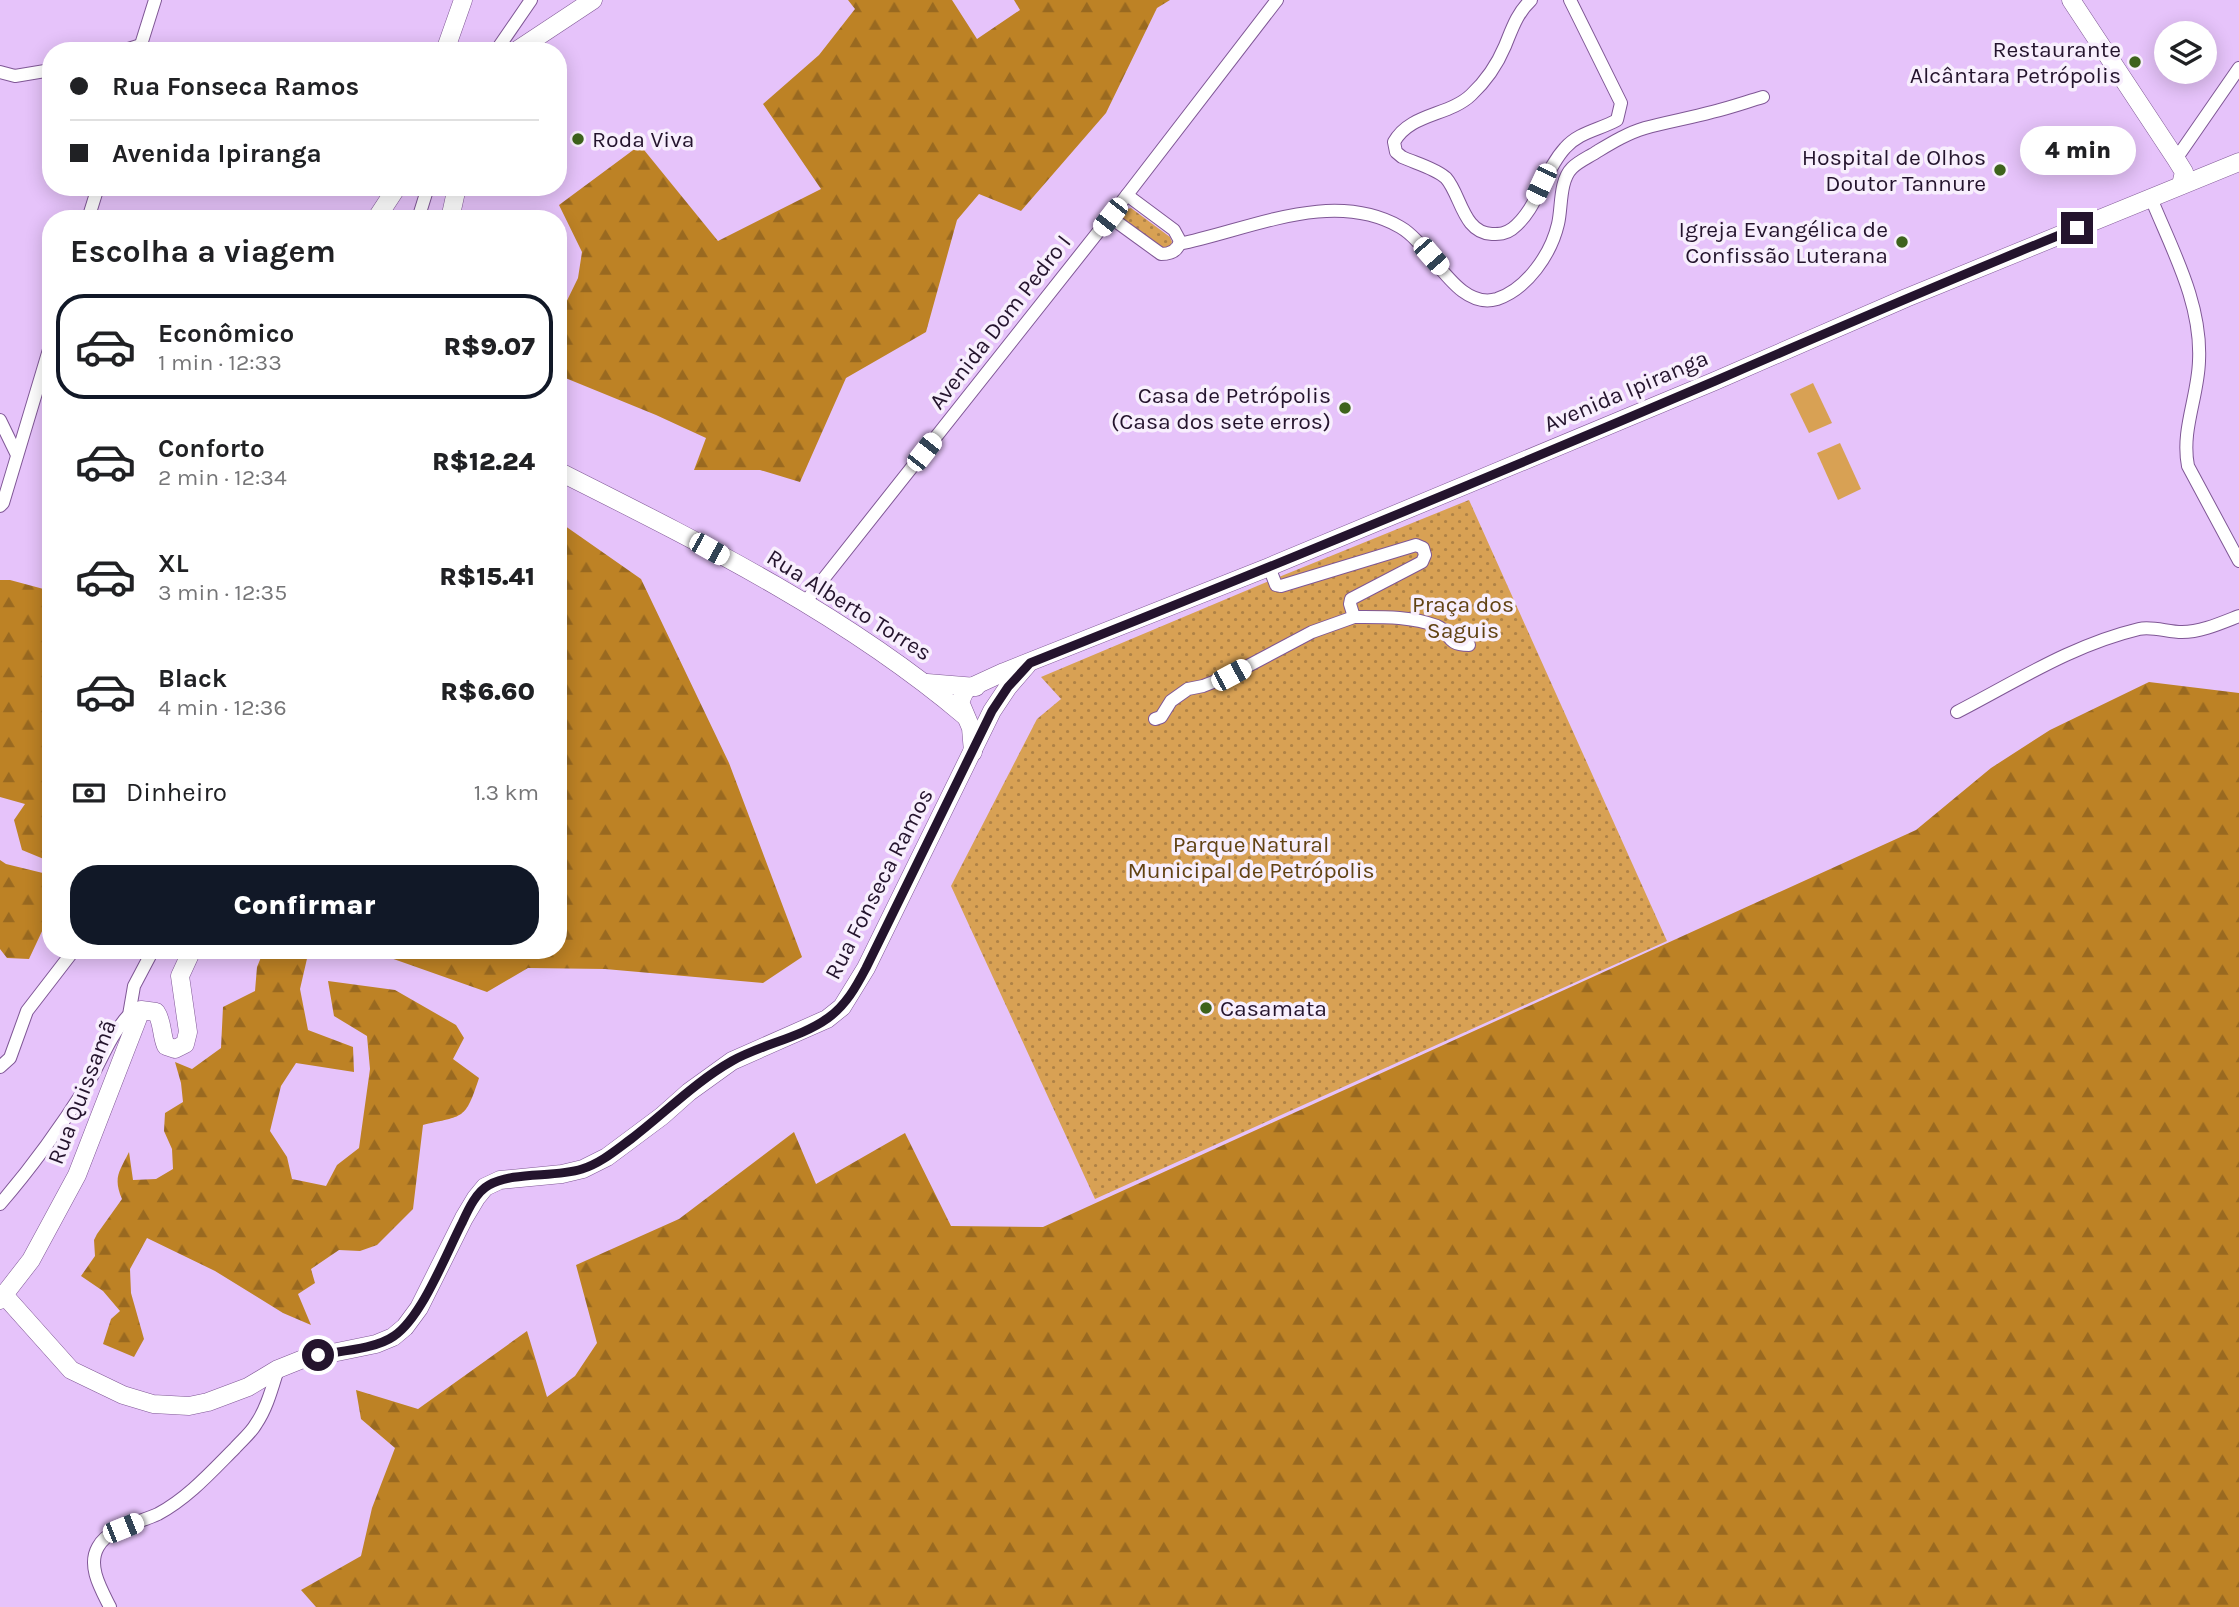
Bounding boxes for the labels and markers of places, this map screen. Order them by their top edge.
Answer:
place label: Restaurante Alcântara Petrópolis [1910,36,2121,89]
marker: Restaurante Alcântara Petrópolis [2127,54,2143,70]
place label: Roda Viva [592,126,694,153]
marker: Roda Viva [570,131,586,147]
place label: Hospital de Olhos Doutor Tannure [1802,144,1986,197]
marker: Hospital de Olhos Doutor Tannure [1992,162,2008,178]
place label: Igreja Evangélica de Confissão Luterana [1679,216,1888,269]
marker: Igreja Evangélica de Confissão Luterana [1894,234,1910,250]
place label: Casa de Petrópolis (Casa dos sete erros) [1111,382,1331,435]
marker: Casa de Petrópolis (Casa dos sete erros) [1337,400,1353,416]
place label: Casamata [1220,995,1327,1022]
marker: Casamata [1198,1000,1214,1016]

